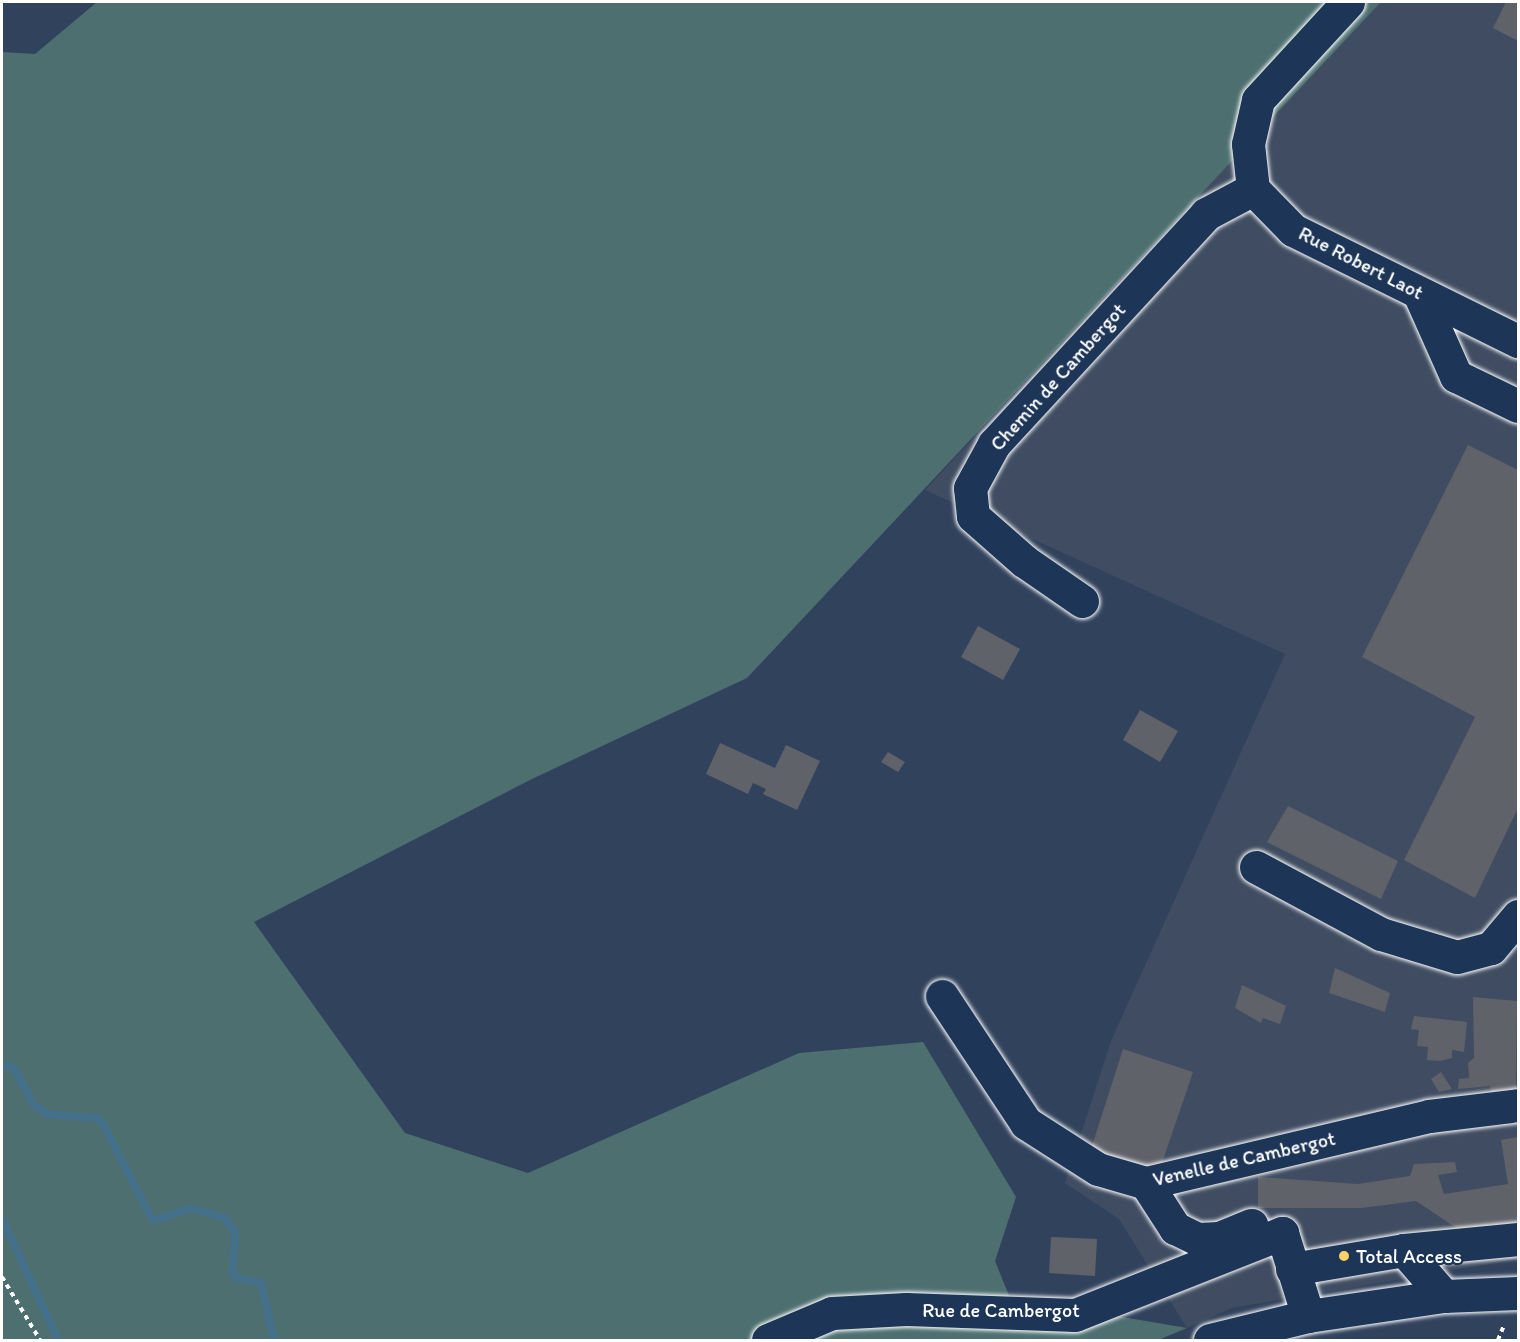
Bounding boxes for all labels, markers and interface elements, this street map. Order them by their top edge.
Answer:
street label: Rue Robert Laot [1295,221,1427,305]
street label: Chemin de Cambergot [985,298,1131,456]
street label: Venelle de Cambergot [1150,1126,1338,1192]
place label: Total Access [1356,1244,1462,1268]
marker: Total Access [1337,1249,1351,1263]
street label: Rue de Cambergot [922,1298,1080,1322]

